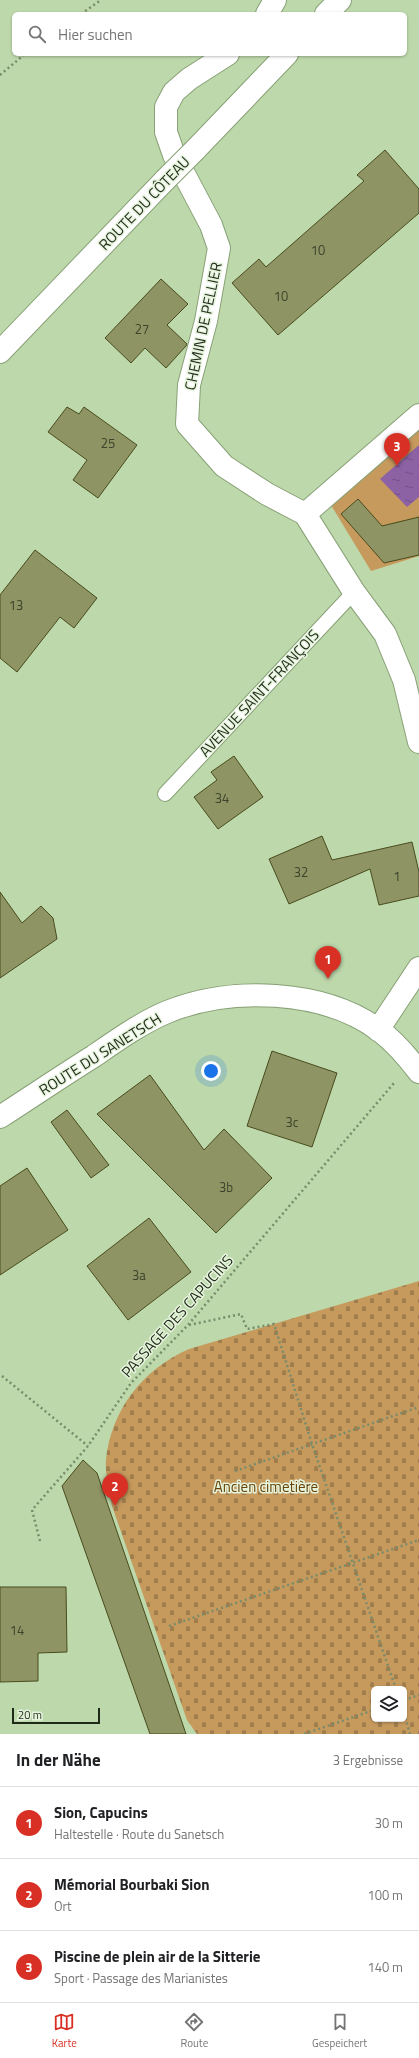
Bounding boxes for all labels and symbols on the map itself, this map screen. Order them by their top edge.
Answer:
street label: ROUTE DU CÔTEAU [93,151,195,255]
house number: 10 [311,240,325,260]
street label: CHEMIN DE PELLIER [178,260,228,392]
house number: 10 [274,286,288,306]
house number: 27 [135,319,149,339]
house number: 25 [101,433,115,453]
pin: 3 [384,433,410,466]
house number: 13 [9,595,23,615]
street label: AVENUE SAINT-FRANÇOIS [194,624,324,762]
house number: 34 [215,788,229,808]
house number: 32 [294,862,308,882]
house number: 1 [393,866,401,886]
pin: 1 [315,946,341,979]
street label: ROUTE DU SANETSCH [34,1007,166,1101]
your location [201,1061,221,1081]
house number: 3c [286,1112,299,1132]
house number: 3b [219,1177,233,1197]
street label: PASSAGE DES CAPUCINS [116,1250,238,1382]
house number: 3a [132,1265,146,1285]
pin: 2 [102,1473,128,1506]
park label: Ancien cimetière [214,1475,318,1498]
house number: 14 [10,1620,24,1640]
scale bar [12,1706,100,1725]

